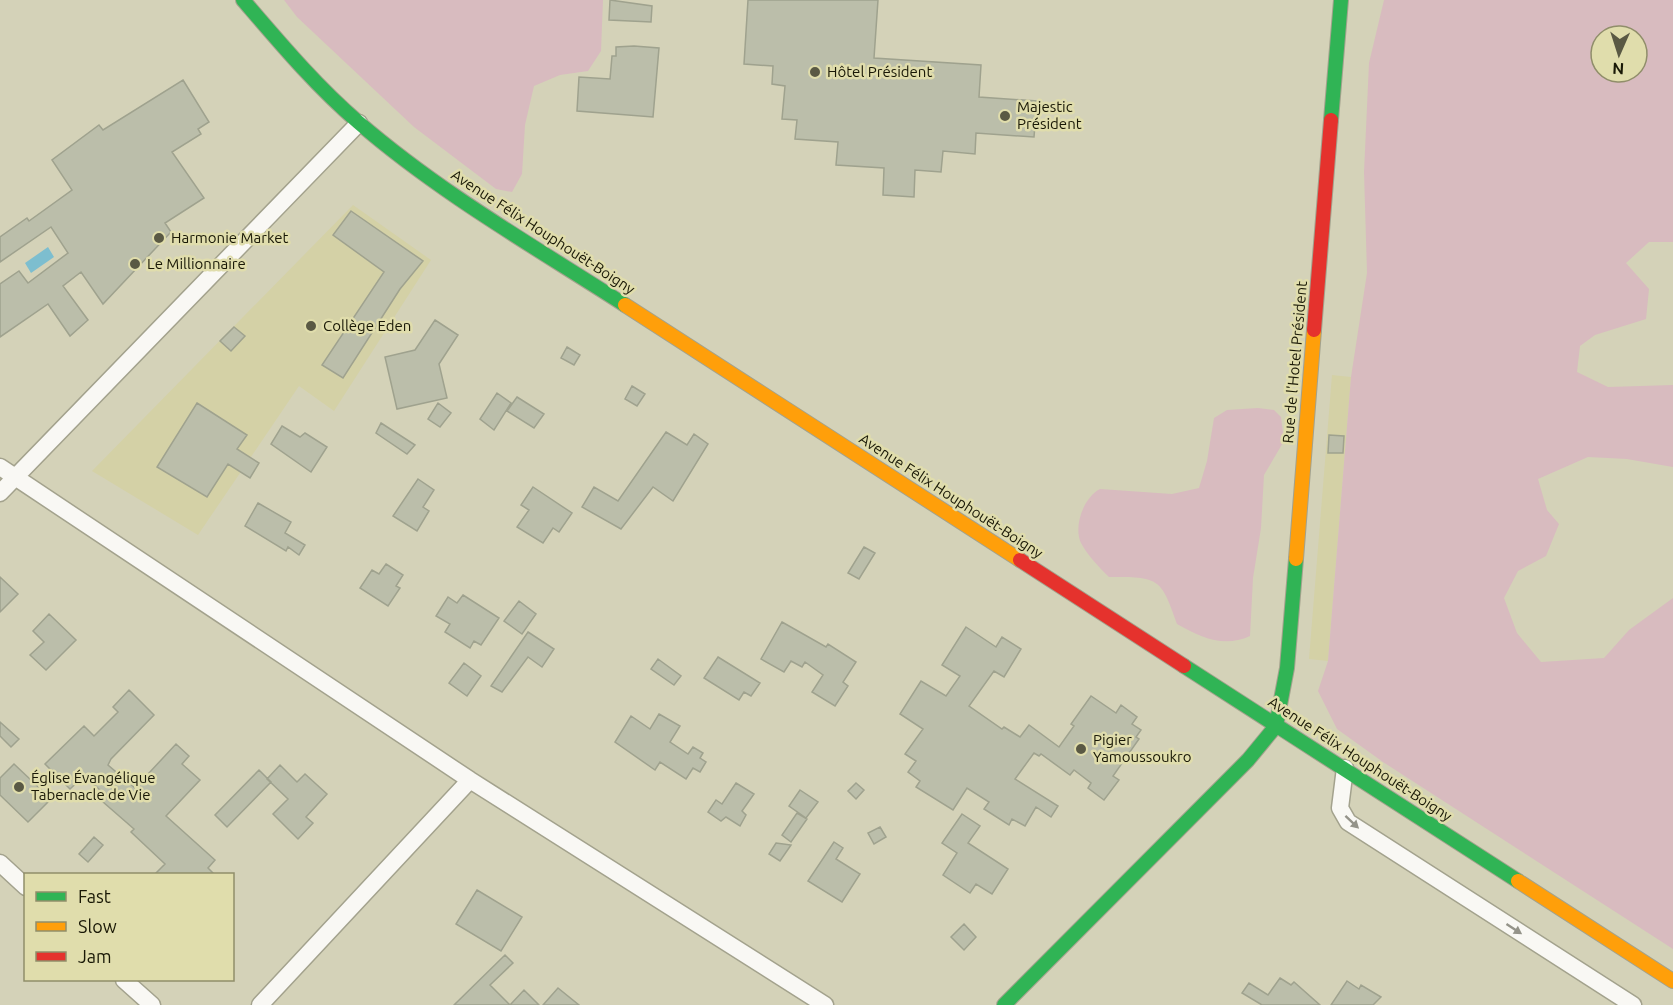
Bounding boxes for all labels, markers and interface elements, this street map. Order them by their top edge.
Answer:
north arrow [1589,24,1649,84]
text: N [1612,60,1625,78]
place label: Hôtel Président [827,63,932,80]
marker: Hôtel Président [808,65,822,79]
place label: Majestic Président [1017,98,1082,132]
marker: Majestic Président [998,109,1012,123]
street label: Avenue Félix Houphouët-Boigny [448,166,638,297]
place label: Harmonie Market [171,229,289,246]
marker: Harmonie Market [152,231,166,245]
place label: Le Millionnaire [147,255,246,272]
marker: Le Millionnaire [128,257,142,271]
street label: Rue de l'Hotel Président [1279,280,1310,444]
place label: Collège Eden [323,317,411,334]
marker: Collège Eden [304,319,318,333]
street label: Avenue Félix Houphouët-Boigny [856,430,1046,561]
street label: Avenue Félix Houphouët-Boigny [1265,693,1455,824]
place label: Pigier Yamoussoukro [1093,731,1192,765]
marker: Pigier Yamoussoukro [1074,742,1088,756]
place label: Église Évangélique Tabernacle de Vie [31,769,156,803]
marker: Église Évangélique Tabernacle de Vie [12,780,26,794]
one-way arrow [1344,815,1359,829]
legend [24,873,234,981]
text: Fast [78,886,111,906]
text: Slow [78,916,117,936]
one-way arrow [1506,923,1522,934]
text: Jam [78,946,112,966]

